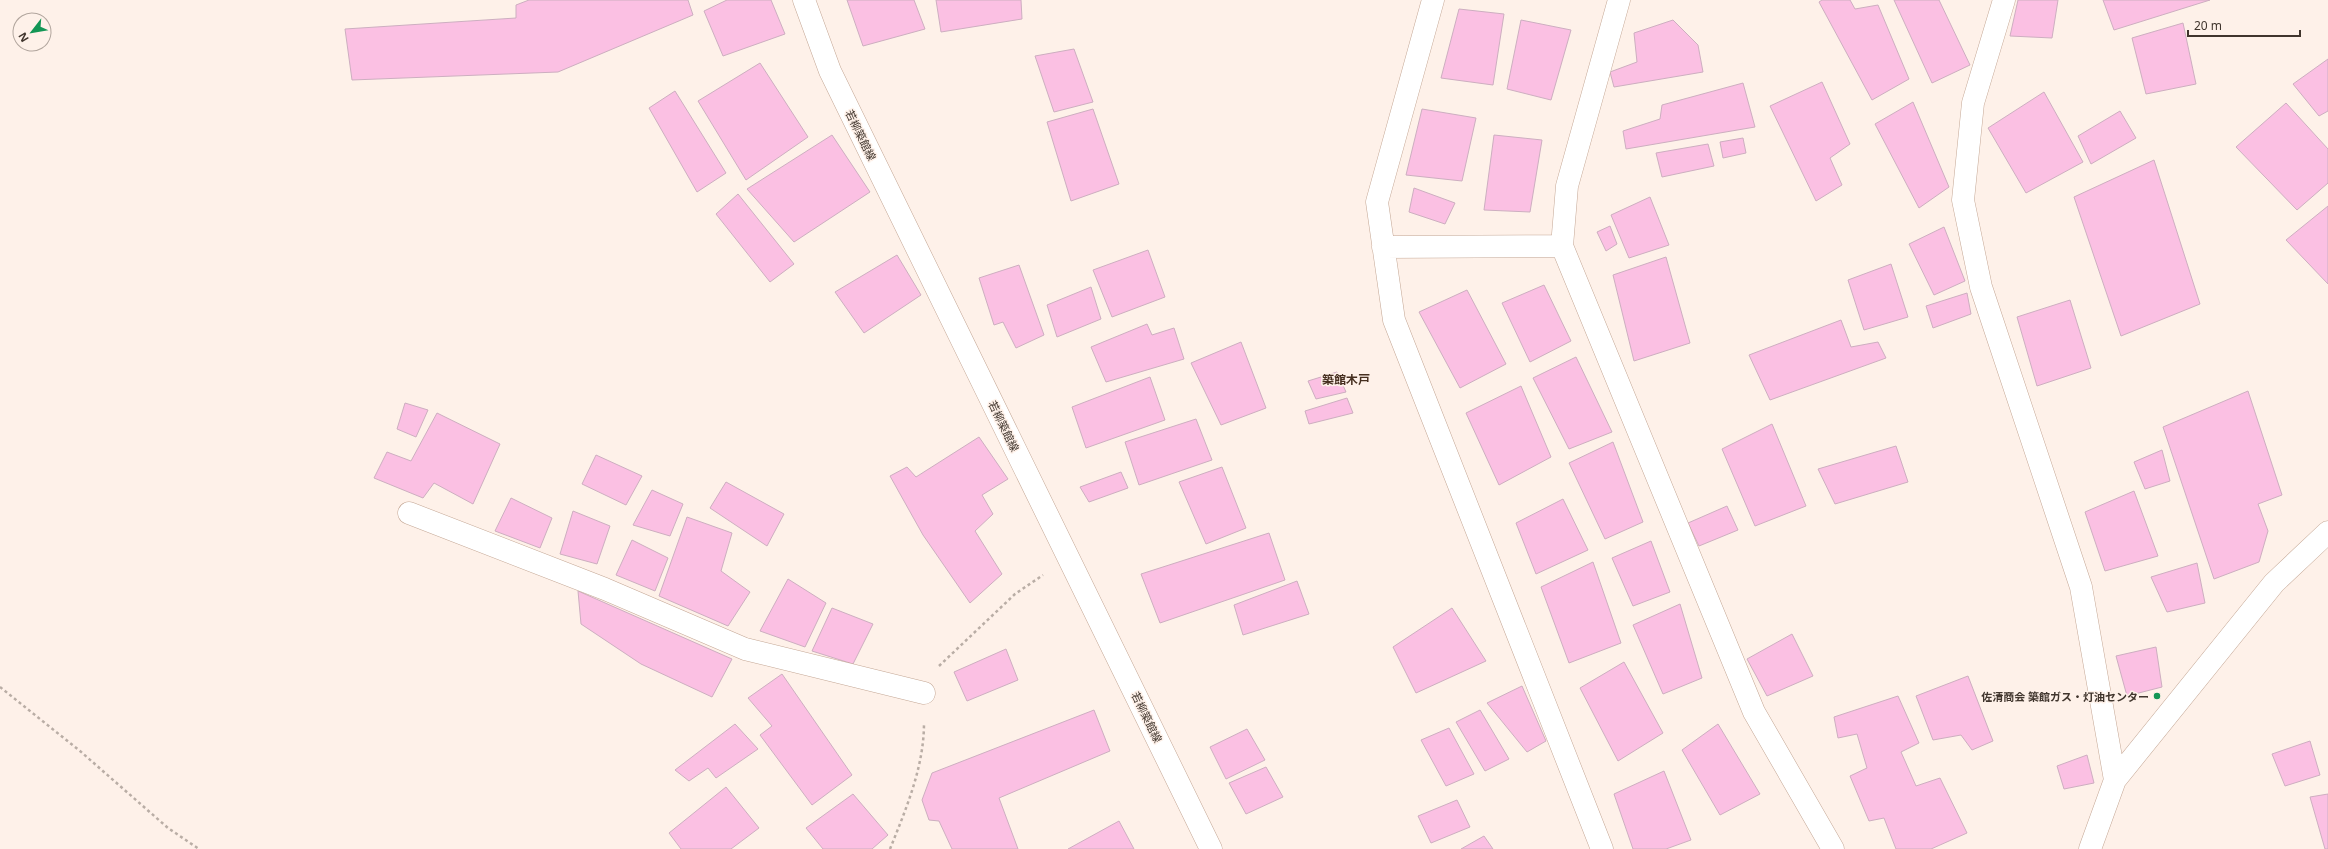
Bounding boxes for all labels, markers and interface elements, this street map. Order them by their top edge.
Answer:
north arrow [12,12,52,52]
scale bar [2188,12,2300,38]
text: 20 m [2194,17,2222,34]
text: N [14,30,32,45]
street label: 若柳築館線 [842,107,880,163]
district label: 築館木戸 [1322,371,1370,388]
street label: 若柳築館線 [985,398,1023,454]
street label: 若柳築館線 [1128,689,1166,745]
place label: 佐清商会 築館ガス・灯油センター [1981,689,2149,704]
marker: 佐清商会 築館ガス・灯油センター [2152,691,2162,701]

